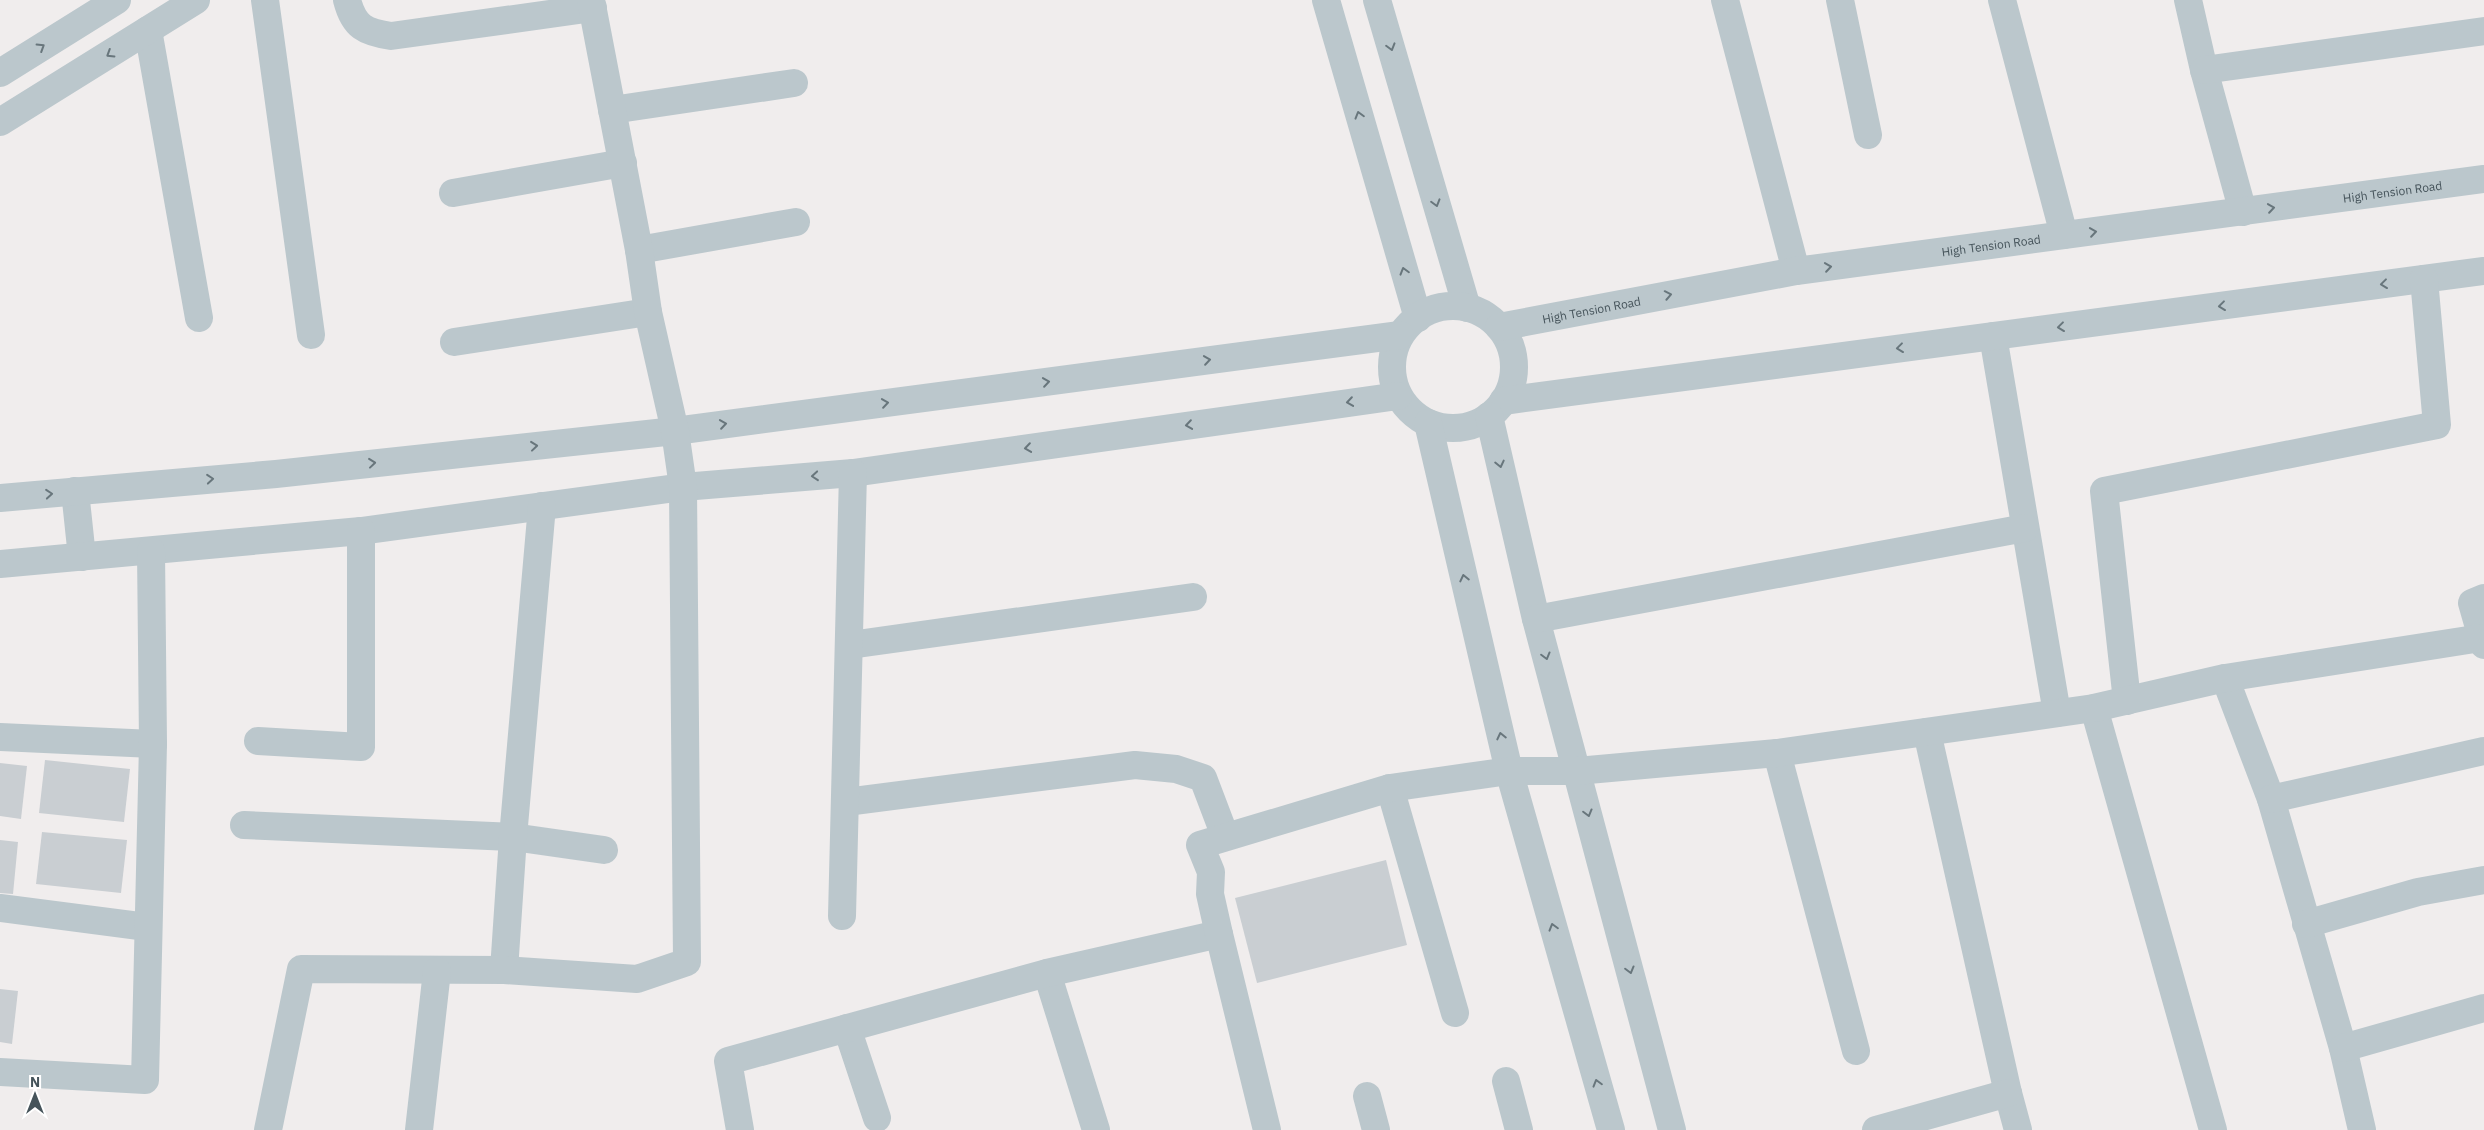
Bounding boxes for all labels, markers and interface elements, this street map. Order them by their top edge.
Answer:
one-way arrow [1385,42,1395,50]
one-way arrow [36,44,45,53]
one-way arrow [107,47,116,57]
one-way arrow [1355,111,1365,120]
street label: High Tension Road [2342,177,2443,205]
one-way arrow [1431,198,1441,206]
one-way arrow [2268,203,2276,214]
one-way arrow [2088,227,2097,237]
street label: High Tension Road [1941,231,2042,259]
one-way arrow [1824,262,1832,273]
one-way arrow [1400,268,1410,276]
one-way arrow [2379,279,2388,289]
one-way arrow [1663,291,1672,301]
street label: High Tension Road [1541,293,1642,326]
one-way arrow [2218,300,2227,310]
one-way arrow [2057,321,2066,331]
one-way arrow [1896,342,1904,353]
one-way arrow [1202,356,1211,366]
one-way arrow [1042,377,1050,388]
one-way arrow [1346,397,1354,407]
one-way arrow [881,398,889,409]
one-way arrow [720,419,728,430]
one-way arrow [1185,419,1193,430]
one-way arrow [530,441,538,452]
one-way arrow [1024,442,1032,453]
one-way arrow [368,458,376,469]
one-way arrow [1494,459,1505,468]
one-way arrow [811,470,819,481]
one-way arrow [207,474,215,485]
one-way arrow [45,488,53,499]
one-way arrow [1459,573,1470,582]
one-way arrow [1540,651,1550,659]
one-way arrow [1496,732,1507,741]
one-way arrow [1582,808,1593,817]
one-way arrow [1549,923,1559,931]
one-way arrow [1624,965,1635,974]
north arrow [10,1070,60,1120]
text: N [30,1073,40,1091]
one-way arrow [1593,1080,1603,1088]

